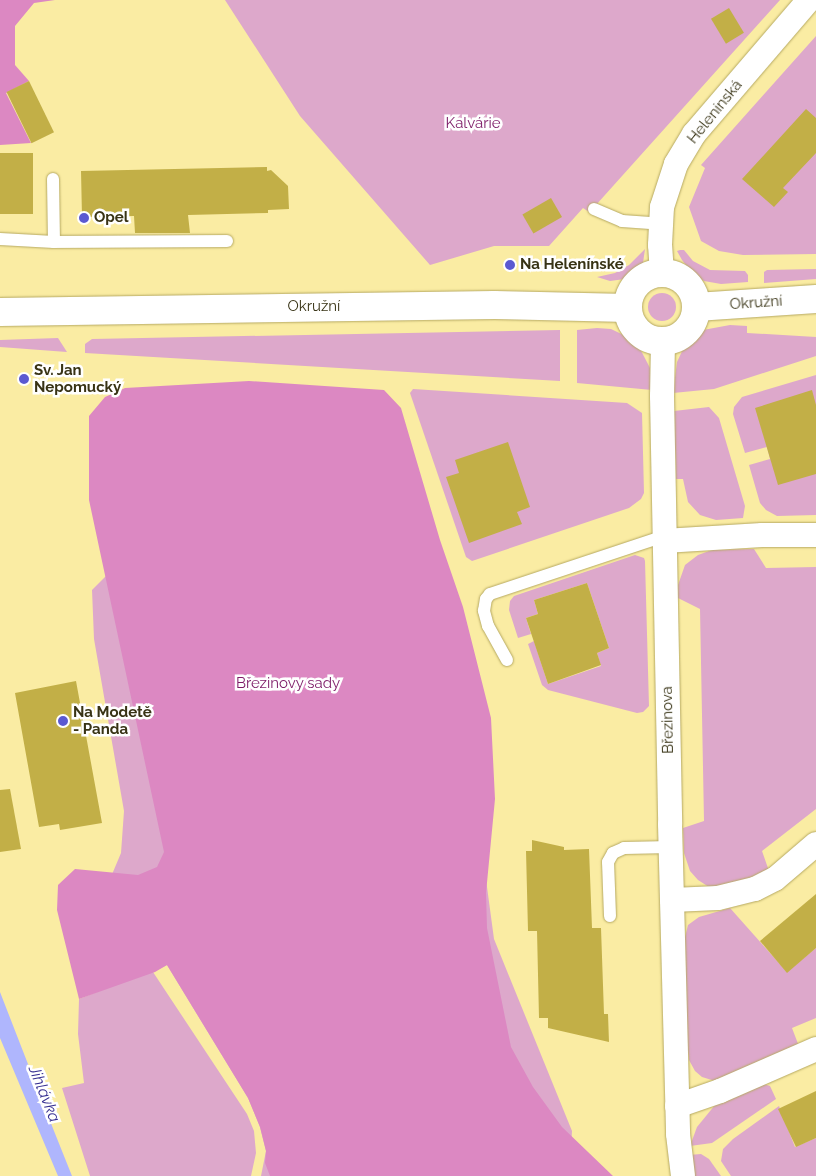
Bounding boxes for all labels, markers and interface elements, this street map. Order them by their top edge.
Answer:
street label: Helenínská [684,77,746,147]
park label: Kalvárie [446,115,500,133]
place label: Opel [94,209,129,227]
marker: Opel [78,212,90,224]
place label: Na Helenínské [520,256,624,274]
marker: Na Helenínské [504,259,516,271]
street label: Okružní [729,292,783,314]
street label: Okružní [288,298,340,316]
place label: Sv. Jan Nepomucký [34,361,121,396]
marker: Sv. Jan Nepomucký [18,373,30,385]
park label: Březinovy sady [236,675,340,693]
street label: Březinova [658,686,678,754]
place label: Na Modetě - Panda [73,703,152,738]
marker: Na Modetě - Panda [57,715,69,727]
water label: Jihlávka [24,1063,64,1125]

